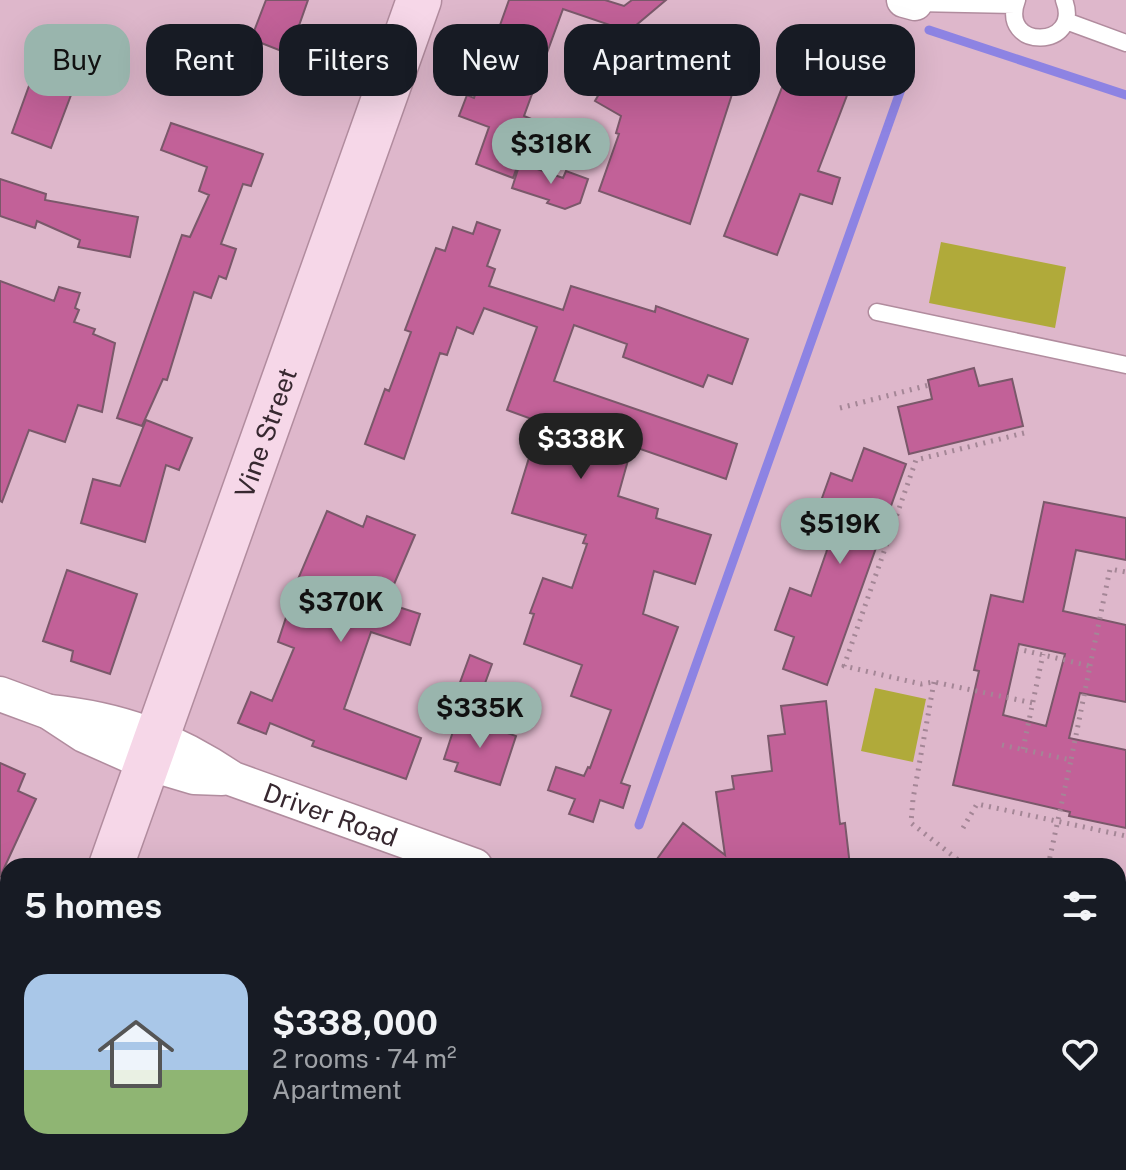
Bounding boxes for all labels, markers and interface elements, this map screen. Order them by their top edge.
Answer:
chip: Buy [24,24,130,96]
chip: Rent [146,24,263,96]
chip: Filters [279,24,417,96]
chip: New [433,24,548,96]
chip: Apartment [564,24,760,96]
chip: House [776,24,915,96]
pin: $318K [495,118,607,186]
text: $318K [510,128,592,159]
street label: Vine Street [228,363,303,502]
pin: $338K [525,413,637,481]
text: $338K [537,423,625,454]
pin: $519K [784,498,896,566]
text: $519K [799,508,881,539]
pin: $370K [285,576,397,644]
text: $370K [298,586,384,617]
pin: $335K [424,682,536,750]
text: $335K [436,692,524,723]
street label: Driver Road [260,776,402,852]
icon: filters [1058,884,1102,928]
text: 5 homes [24,886,162,926]
text: $338,000 [272,1003,438,1043]
icon: home [88,1006,184,1102]
icon: heart [1058,1032,1102,1076]
text: 2 rooms · 74 m² [272,1043,457,1074]
text: Apartment [272,1074,402,1105]

